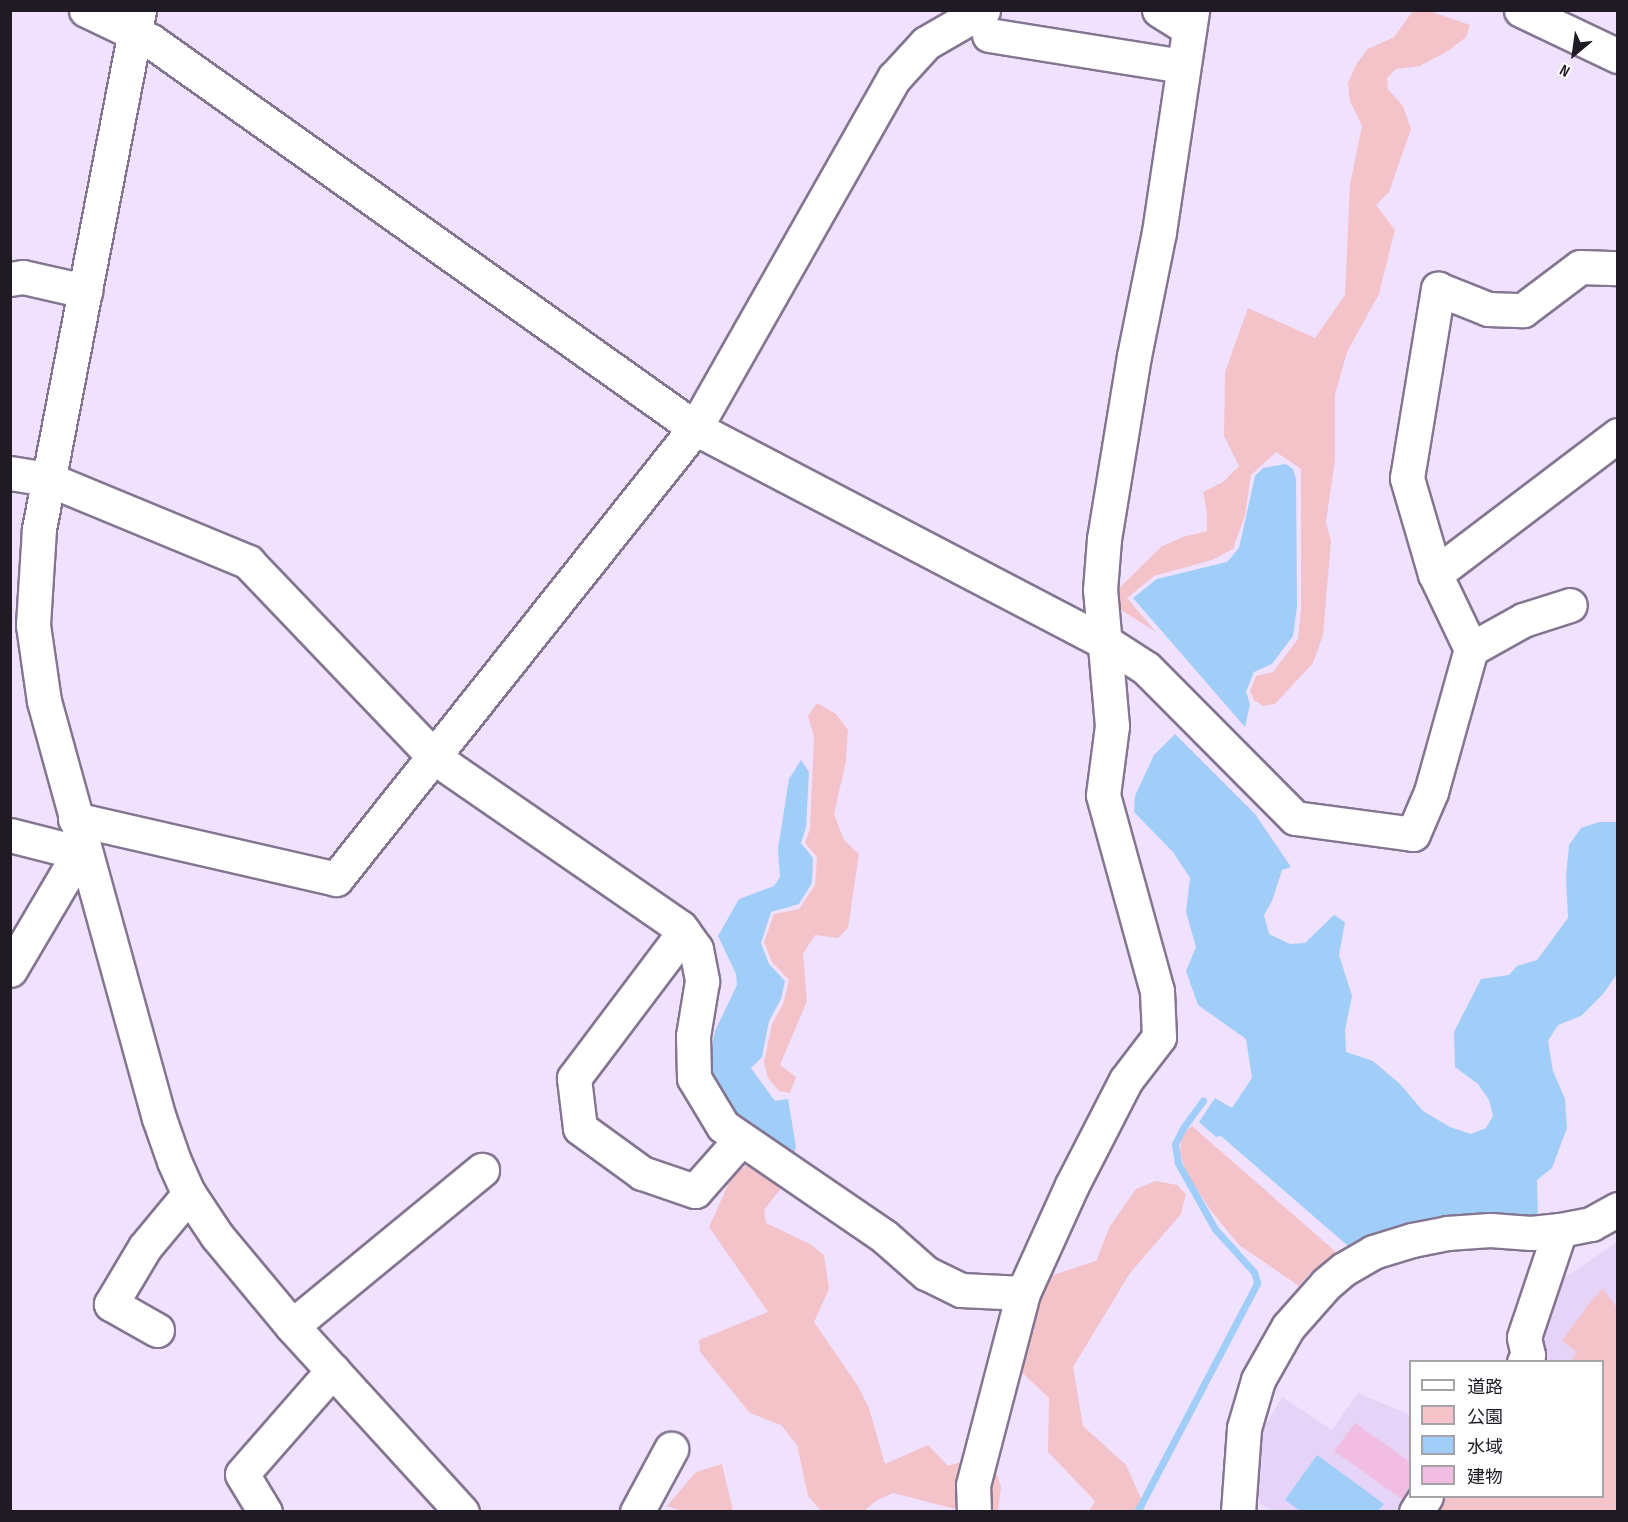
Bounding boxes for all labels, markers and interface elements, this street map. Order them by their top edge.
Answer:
north arrow [1544,24,1604,84]
text: N [1557,60,1573,81]
legend [1409,1360,1604,1498]
text: 道路 [1467,1377,1503,1398]
text: 公園 [1467,1407,1503,1428]
text: 水域 [1467,1437,1503,1458]
text: 建物 [1467,1467,1503,1488]

